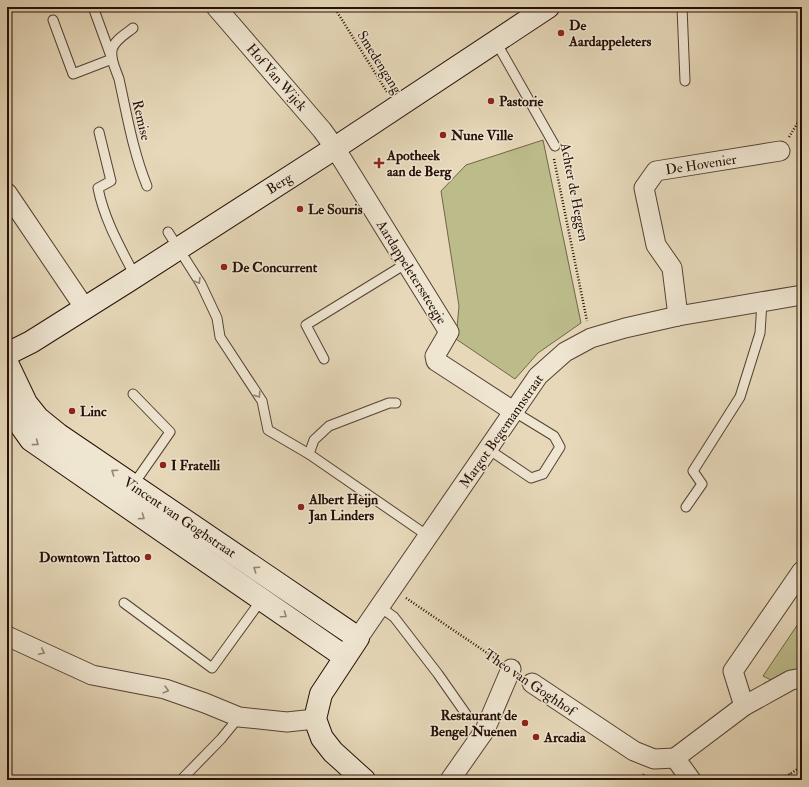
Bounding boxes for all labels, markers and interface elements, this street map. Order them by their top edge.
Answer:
place label: De Aardappeleters [568,17,651,51]
street label: Smedengang [354,28,406,98]
marker: De Aardappeleters [556,28,566,38]
street label: Hof Van Wijck [243,40,311,115]
place label: Pastorie [499,93,544,110]
marker: Pastorie [486,96,496,106]
street label: Remise [129,98,154,142]
place label: Nune Ville [450,127,513,144]
marker: Nune Ville [438,130,448,140]
street label: Achter de Heggen [556,140,592,243]
place label: Apotheek aan de Berg [386,147,453,181]
street label: De Hovenier [664,150,739,179]
marker: Apotheek aan de Berg [374,158,384,168]
street label: Berg [263,168,296,198]
place label: Le Souris [308,201,363,218]
marker: Le Souris [295,204,305,214]
street label: Aardappeleterssteegje [371,216,450,328]
place label: De Concurrent [232,259,318,276]
marker: De Concurrent [219,262,229,272]
one-way arrow [194,277,201,284]
street label: Margot Begemannstraat [456,371,547,491]
one-way arrow [253,390,260,397]
place label: Linc [80,403,107,420]
marker: Linc [67,406,77,416]
one-way arrow [31,438,38,445]
place label: I Fratelli [171,457,221,474]
marker: I Fratelli [158,460,168,470]
one-way arrow [111,469,118,477]
street label: Vincent van Goghstraat [120,473,240,562]
place label: Albert Heijn Jan Linders [308,491,379,525]
marker: Albert Heijn Jan Linders [296,502,306,512]
one-way arrow [138,512,145,519]
place label: Downtown Tattoo [39,549,140,566]
marker: Downtown Tattoo [143,552,153,562]
one-way arrow [253,566,260,574]
one-way arrow [280,610,287,618]
street label: Theo van Goghhof [481,646,581,721]
one-way arrow [38,647,46,655]
one-way arrow [162,685,169,694]
place label: Restaurant de Bengel Nuenen [430,707,518,741]
marker: Restaurant de Bengel Nuenen [520,718,530,728]
place label: Arcadia [543,729,587,746]
marker: Arcadia [531,732,541,742]

